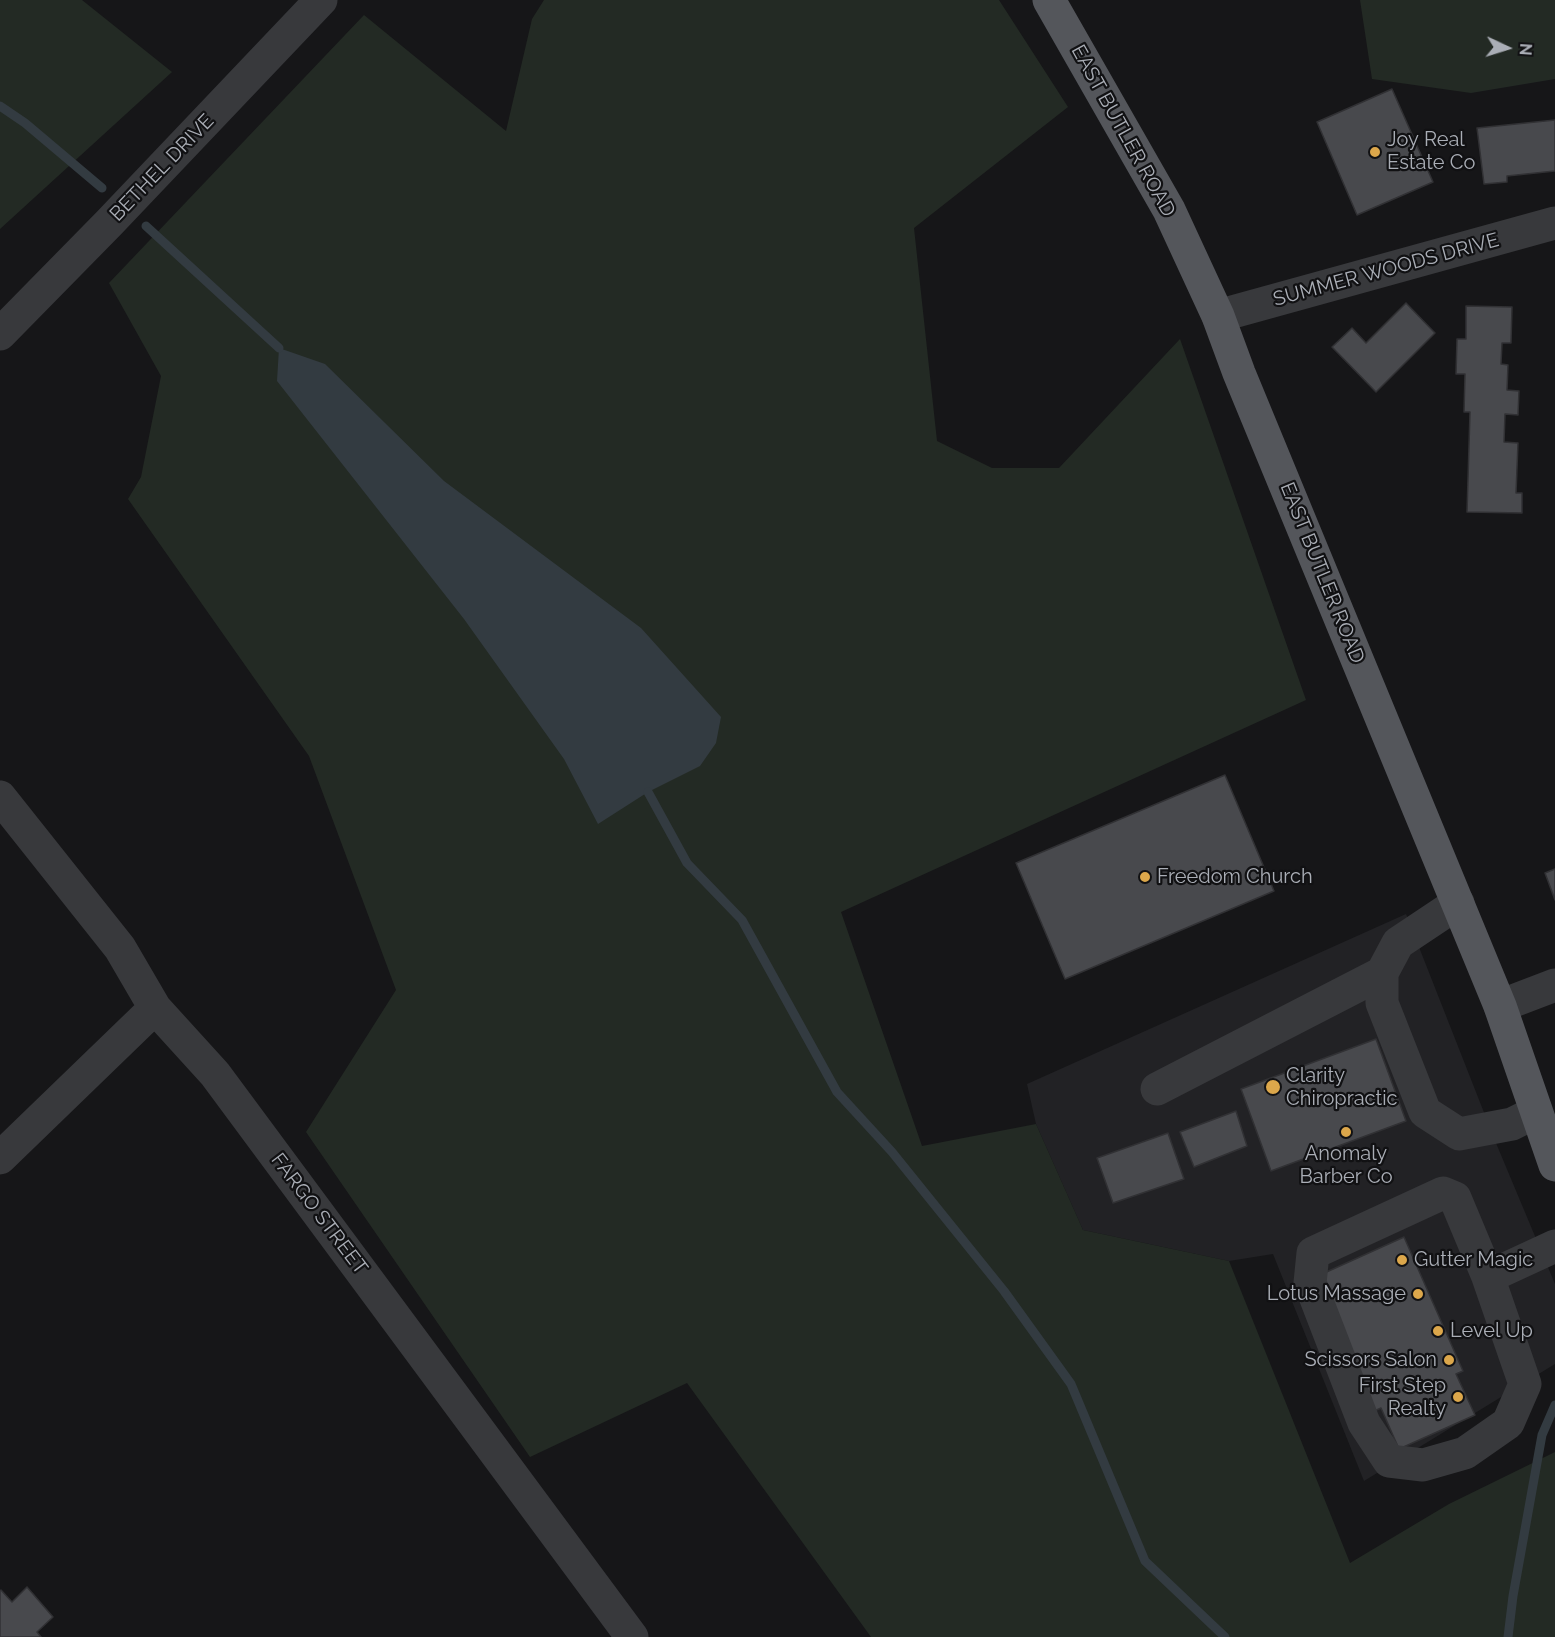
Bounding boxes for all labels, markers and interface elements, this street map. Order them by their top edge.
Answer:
north arrow [1477,18,1537,78]
street label: EAST BUTLER ROAD [1066,41,1180,221]
text: N [1516,43,1535,56]
street label: BETHEL DRIVE [105,109,219,227]
place label: Joy Real Estate Co [1387,128,1475,175]
marker: Joy Real Estate Co [1368,145,1382,159]
street label: SUMMER WOODS DRIVE [1270,228,1502,312]
street label: EAST BUTLER ROAD [1275,479,1369,667]
place label: Freedom Church [1157,865,1313,889]
marker: Freedom Church [1138,870,1152,884]
place label: Clarity Chiropractic [1286,1064,1398,1111]
marker: Clarity Chiropractic [1264,1078,1282,1096]
marker: Anomaly Barber Co [1339,1125,1353,1139]
place label: Anomaly Barber Co [1299,1142,1393,1189]
street label: FARGO STREET [266,1149,372,1279]
place label: Gutter Magic [1414,1248,1533,1272]
marker: Gutter Magic [1395,1253,1409,1267]
place label: Lotus Massage [1267,1282,1406,1306]
marker: Lotus Massage [1411,1287,1425,1301]
place label: Level Up [1450,1319,1533,1343]
marker: Level Up [1431,1324,1445,1338]
place label: Scissors Salon [1304,1348,1437,1372]
marker: Scissors Salon [1442,1353,1456,1367]
place label: First Step Realty [1359,1374,1446,1421]
marker: First Step Realty [1451,1390,1465,1404]

